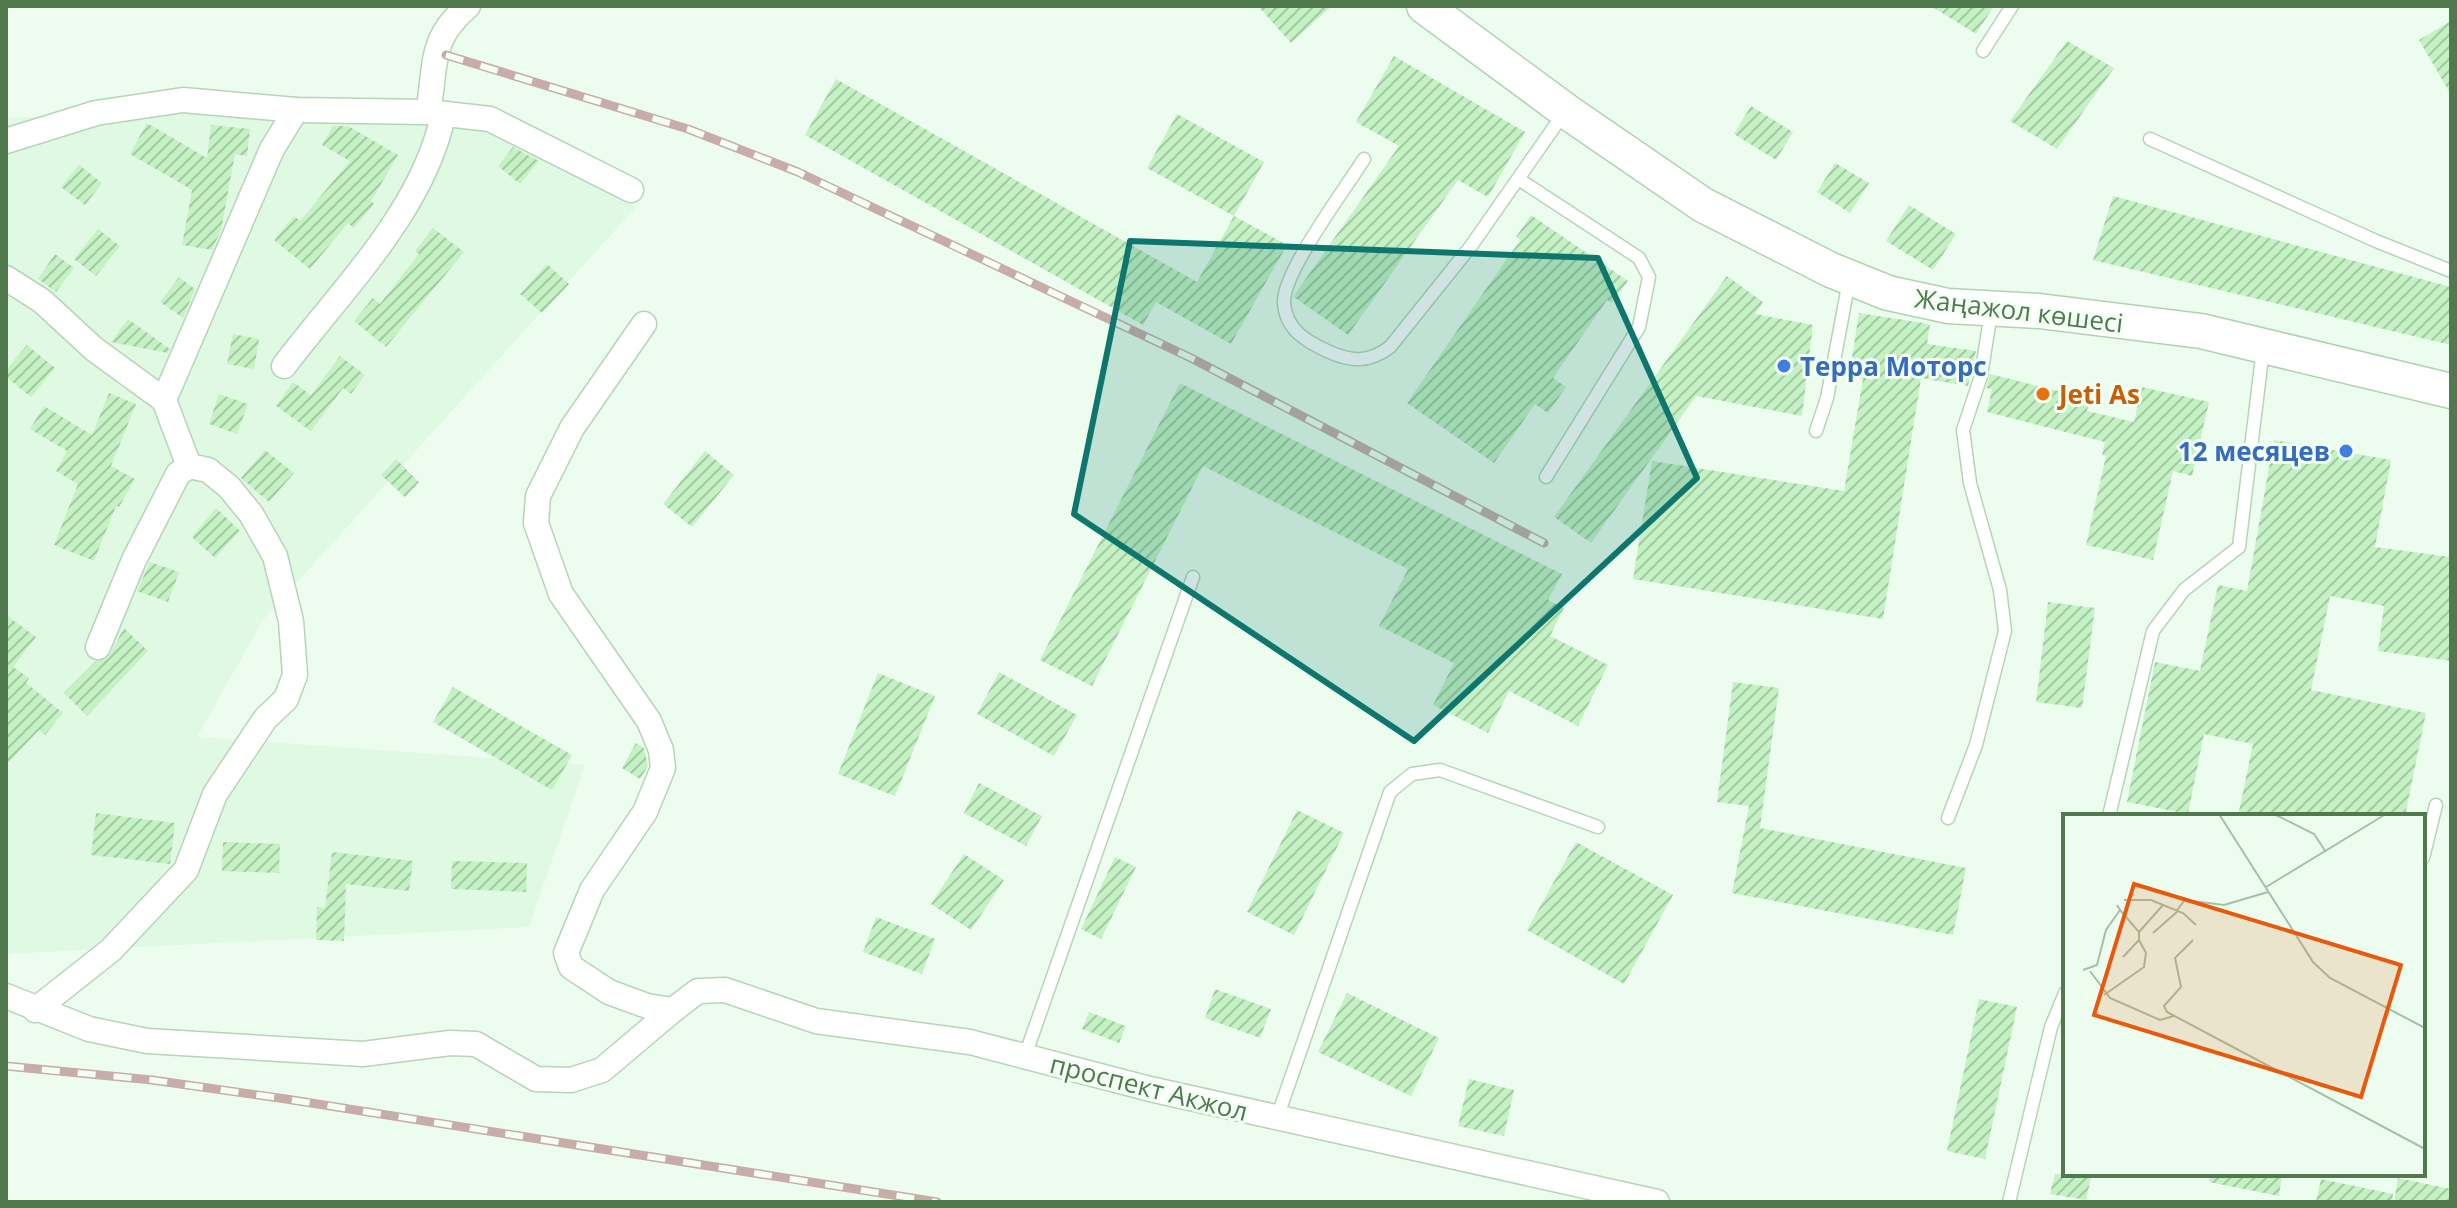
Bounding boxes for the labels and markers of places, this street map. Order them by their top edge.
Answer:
place label: Терра Моторс [1800,348,1987,384]
marker: Терра Моторс [1775,357,1793,375]
place label: Jeti As [2057,376,2140,412]
marker: Jeti As [2034,385,2052,403]
place label: 12 месяцев [2178,433,2330,469]
marker: 12 месяцев [2337,442,2355,460]

